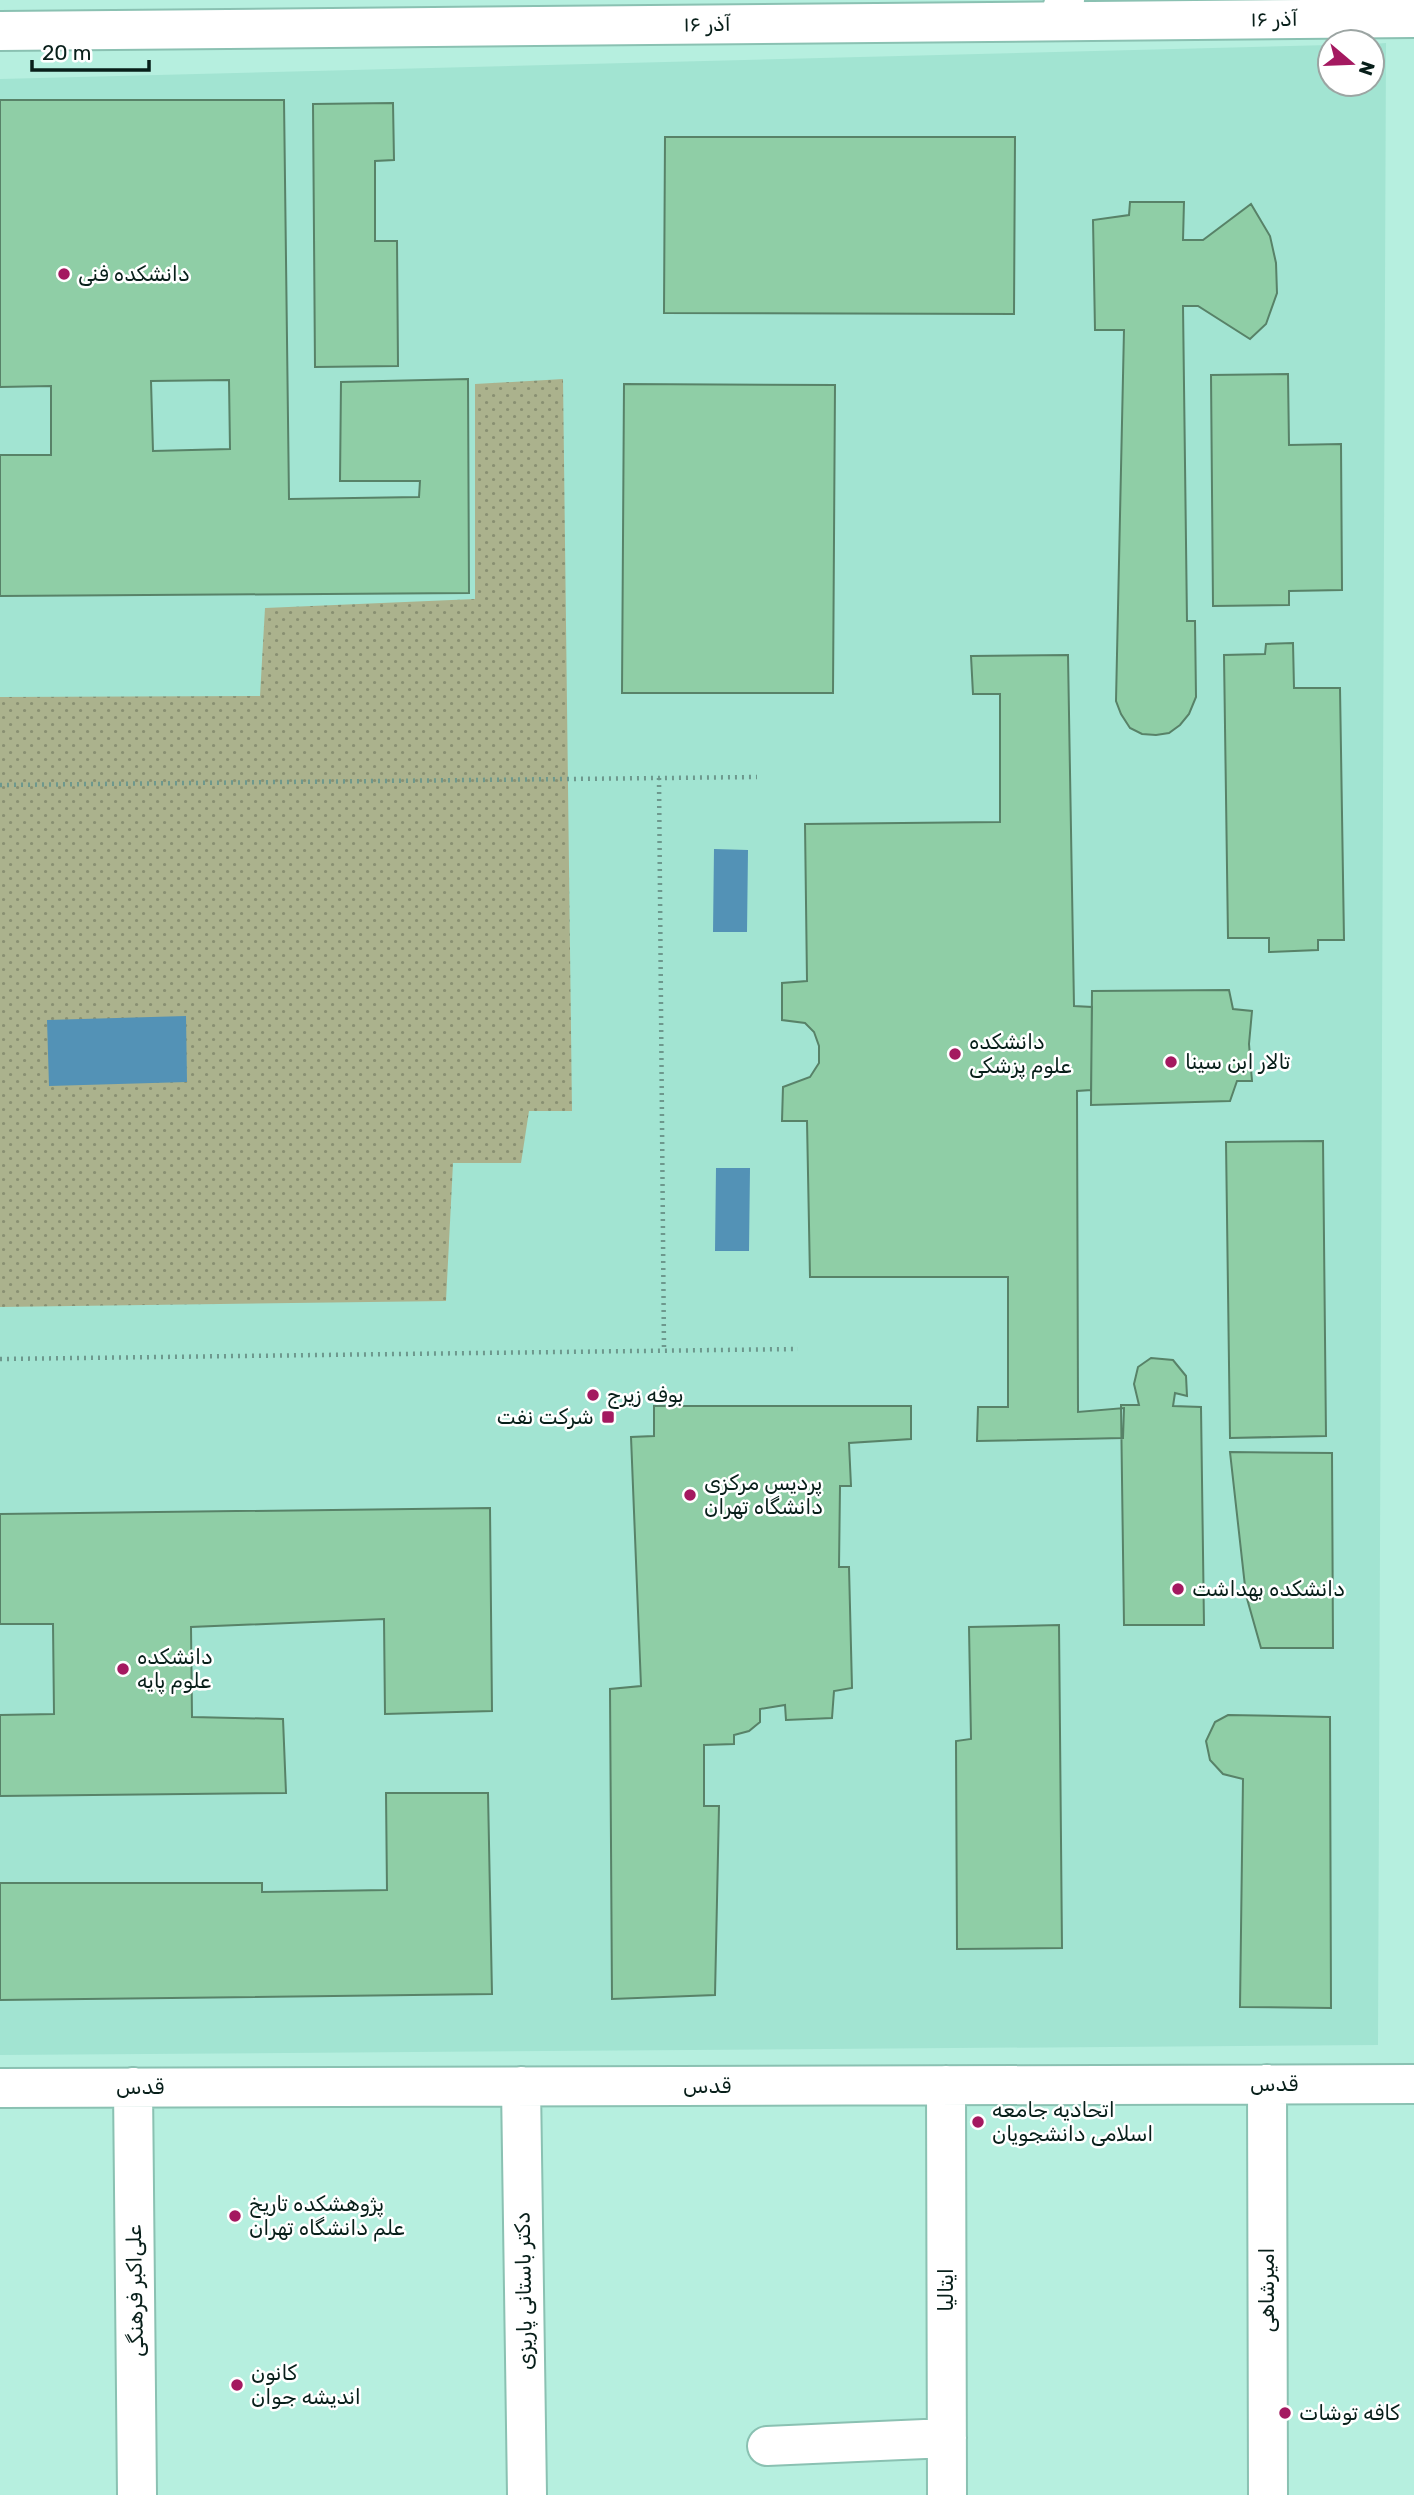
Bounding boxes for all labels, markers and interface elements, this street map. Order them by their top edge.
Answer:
street label: ۱۶ آذر [1250,6,1298,31]
street label: ۱۶ آذر [683,11,731,36]
scale bar [32,28,149,72]
north arrow [1316,28,1386,98]
text: 20 m [42,40,91,65]
text: N [1354,58,1380,79]
place label: دانشکده فنی [78,261,190,286]
marker: دانشکده فنی [56,266,72,282]
place label: دانشکده علوم پزشکی [969,1029,1072,1080]
marker: دانشکده علوم پزشکی [947,1046,963,1062]
place label: تالار ابن سینا [1185,1049,1291,1074]
marker: تالار ابن سینا [1163,1054,1179,1070]
place label: بوفه زیرج [607,1382,684,1409]
marker: بوفه زیرج [585,1387,601,1403]
place label: شرکت نفت [496,1404,594,1429]
marker: شرکت نفت [600,1409,616,1425]
place label: پردیس مرکزی دانشگاه‌ تهران [704,1470,823,1519]
marker: پردیس مرکزی دانشگاه‌ تهران [682,1487,698,1503]
place label: دانشکده بهداشت [1192,1576,1345,1601]
marker: دانشکده بهداشت [1170,1581,1186,1597]
place label: دانشکده علوم پایه [137,1644,213,1695]
marker: دانشکده علوم پایه [115,1661,131,1677]
street label: قدس [1250,2071,1298,2096]
street label: قدس [683,2073,731,2098]
street label: قدس [116,2074,164,2099]
place label: اتحادیه جامعه اسلامی دانشجویان [992,2097,1153,2146]
marker: اتحادیه جامعه اسلامی دانشجویان [970,2114,986,2130]
place label: پژوهشکده تاریخ علم دانشگاه تهران [249,2191,405,2242]
marker: پژوهشکده تاریخ علم دانشگاه تهران [227,2208,243,2224]
street label: دکتر باستانی پاریزی [510,2212,539,2370]
street label: علی‌اکبر فرهنگی [121,2225,148,2357]
street label: امیرشاهی [1254,2248,1279,2332]
street label: ایتالیا [933,2268,958,2312]
place label: کانون اندیشه جوان [251,2360,361,2409]
marker: کانون اندیشه جوان [229,2377,245,2393]
place label: کافه توشات [1299,2400,1400,2425]
marker: کافه توشات [1277,2405,1293,2421]

